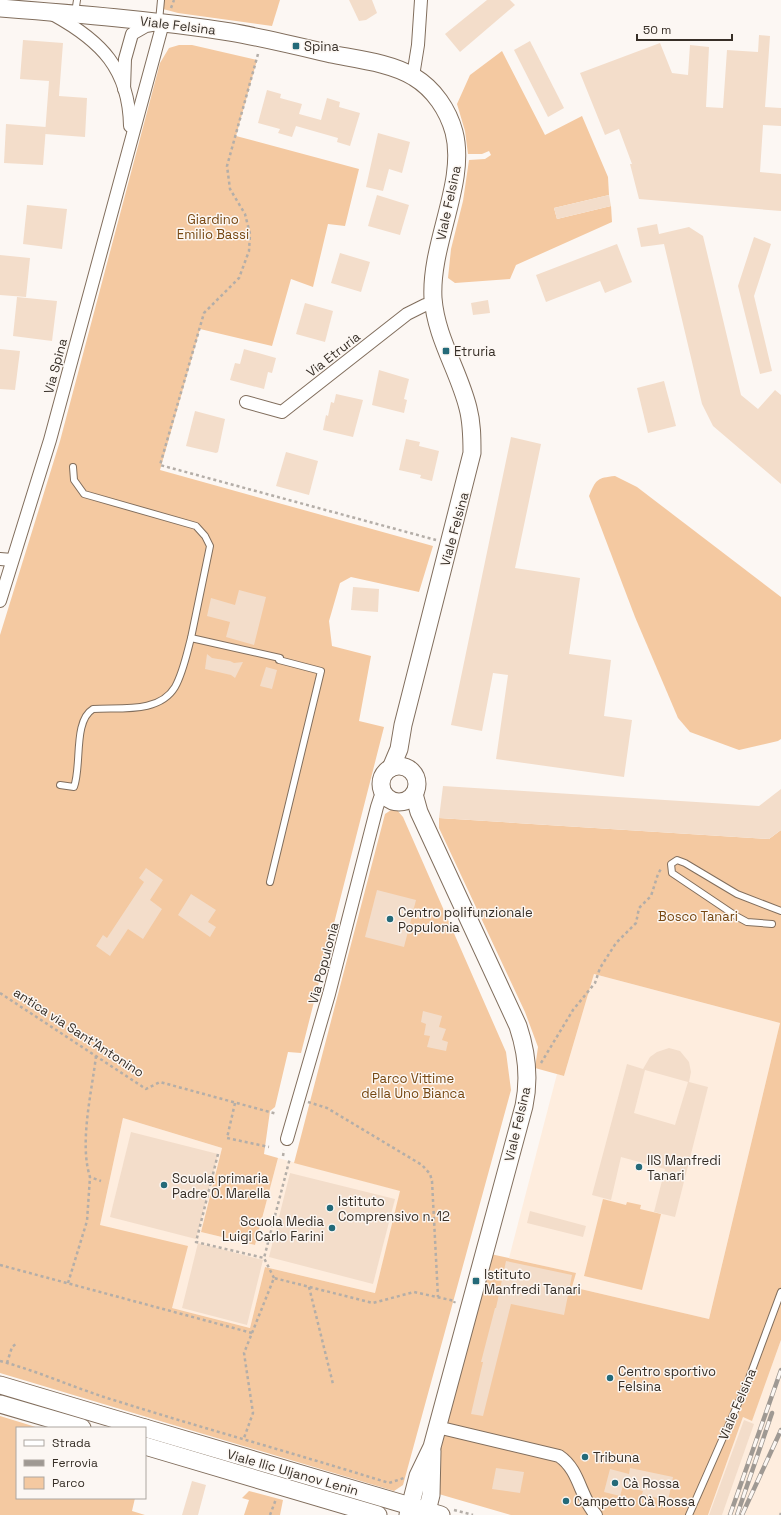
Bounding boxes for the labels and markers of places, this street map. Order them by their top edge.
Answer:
place label: Spina [304,38,339,55]
marker: Spina [291,41,301,51]
place label: Etruria [454,343,496,360]
marker: Etruria [441,346,451,356]
place label: Centro polifunzionale Populonia [398,904,533,936]
marker: Centro polifunzionale Populonia [385,914,395,924]
place label: IIS Manfredi Tanari [647,1152,721,1184]
marker: IIS Manfredi Tanari [634,1162,644,1172]
place label: Scuola primaria Padre O. Marella [172,1170,271,1202]
marker: Scuola primaria Padre O. Marella [159,1180,169,1190]
place label: Istituto Comprensivo n. 12 [338,1193,450,1225]
marker: Istituto Comprensivo n. 12 [325,1203,335,1213]
place label: Scuola Media Luigi Carlo Farini [222,1213,325,1245]
marker: Scuola Media Luigi Carlo Farini [327,1223,337,1233]
place label: Istituto Manfredi Tanari [484,1266,581,1298]
marker: Istituto Manfredi Tanari [471,1276,481,1286]
place label: Centro sportivo Felsina [618,1363,716,1395]
marker: Centro sportivo Felsina [605,1373,615,1383]
place label: Tribuna [593,1449,640,1466]
marker: Tribuna [580,1452,590,1462]
place label: Cà Rossa [623,1475,680,1492]
marker: Cà Rossa [610,1478,620,1488]
place label: Campetto Cà Rossa [574,1493,696,1510]
marker: Campetto Cà Rossa [561,1496,571,1506]

